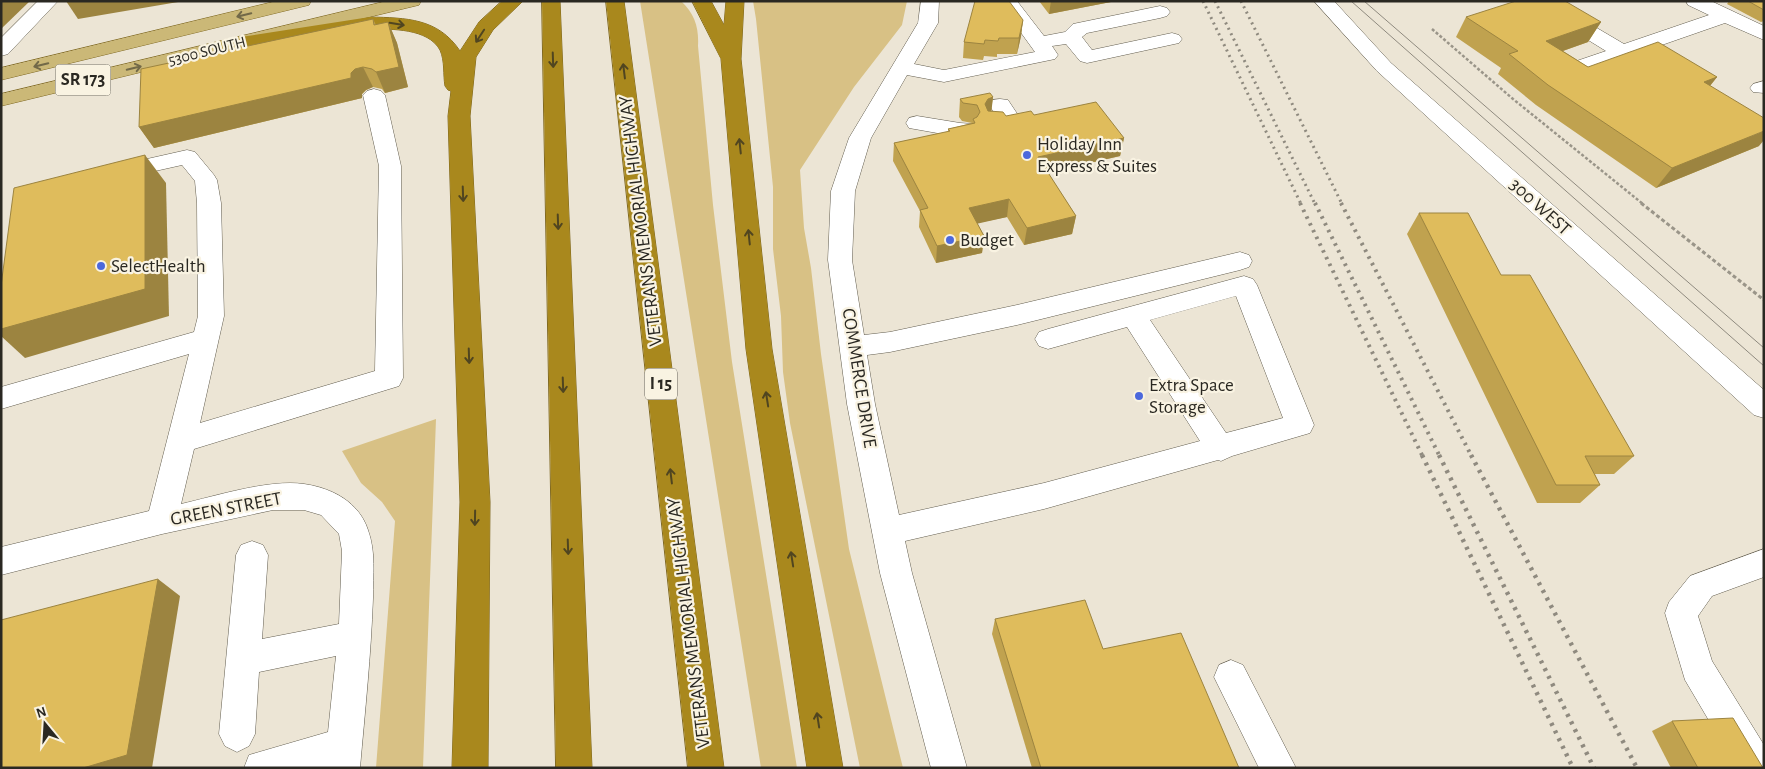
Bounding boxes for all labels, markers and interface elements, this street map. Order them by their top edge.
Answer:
one-way arrow [237,11,253,20]
one-way arrow [389,20,405,30]
one-way arrow [474,28,484,42]
street label: 5300 SOUTH [167,34,247,68]
one-way arrow [548,51,558,67]
one-way arrow [33,61,49,70]
one-way arrow [125,63,141,72]
road number: SR 173 [56,64,110,96]
one-way arrow [618,64,628,80]
street label: VETERANS MEMORIAL HIGHWAY [616,95,666,347]
place label: Holiday Inn Express & Suites [1037,135,1157,176]
one-way arrow [735,138,745,154]
marker: Holiday Inn Express & Suites [1021,149,1033,161]
street label: 300 WEST [1506,175,1574,239]
one-way arrow [458,185,467,201]
one-way arrow [553,214,563,230]
one-way arrow [744,229,753,245]
place label: Budget [960,231,1014,250]
marker: Budget [944,234,956,246]
place label: SelectHealth [111,257,206,276]
marker: SelectHealth [95,260,107,272]
street label: COMMERCE DRIVE [839,307,879,449]
one-way arrow [465,348,474,364]
road number: I 15 [645,368,677,399]
one-way arrow [558,376,567,392]
place label: Extra Space Storage [1149,376,1234,417]
marker: Extra Space Storage [1133,390,1145,402]
one-way arrow [762,391,772,407]
one-way arrow [666,468,676,484]
street label: GREEN STREET [169,489,283,529]
street label: VETERANS MEMORIAL HIGHWAY [664,497,714,749]
one-way arrow [470,510,480,526]
one-way arrow [563,539,572,555]
one-way arrow [787,551,797,567]
north arrow [20,699,70,749]
text: N [34,704,48,721]
one-way arrow [812,712,822,728]

